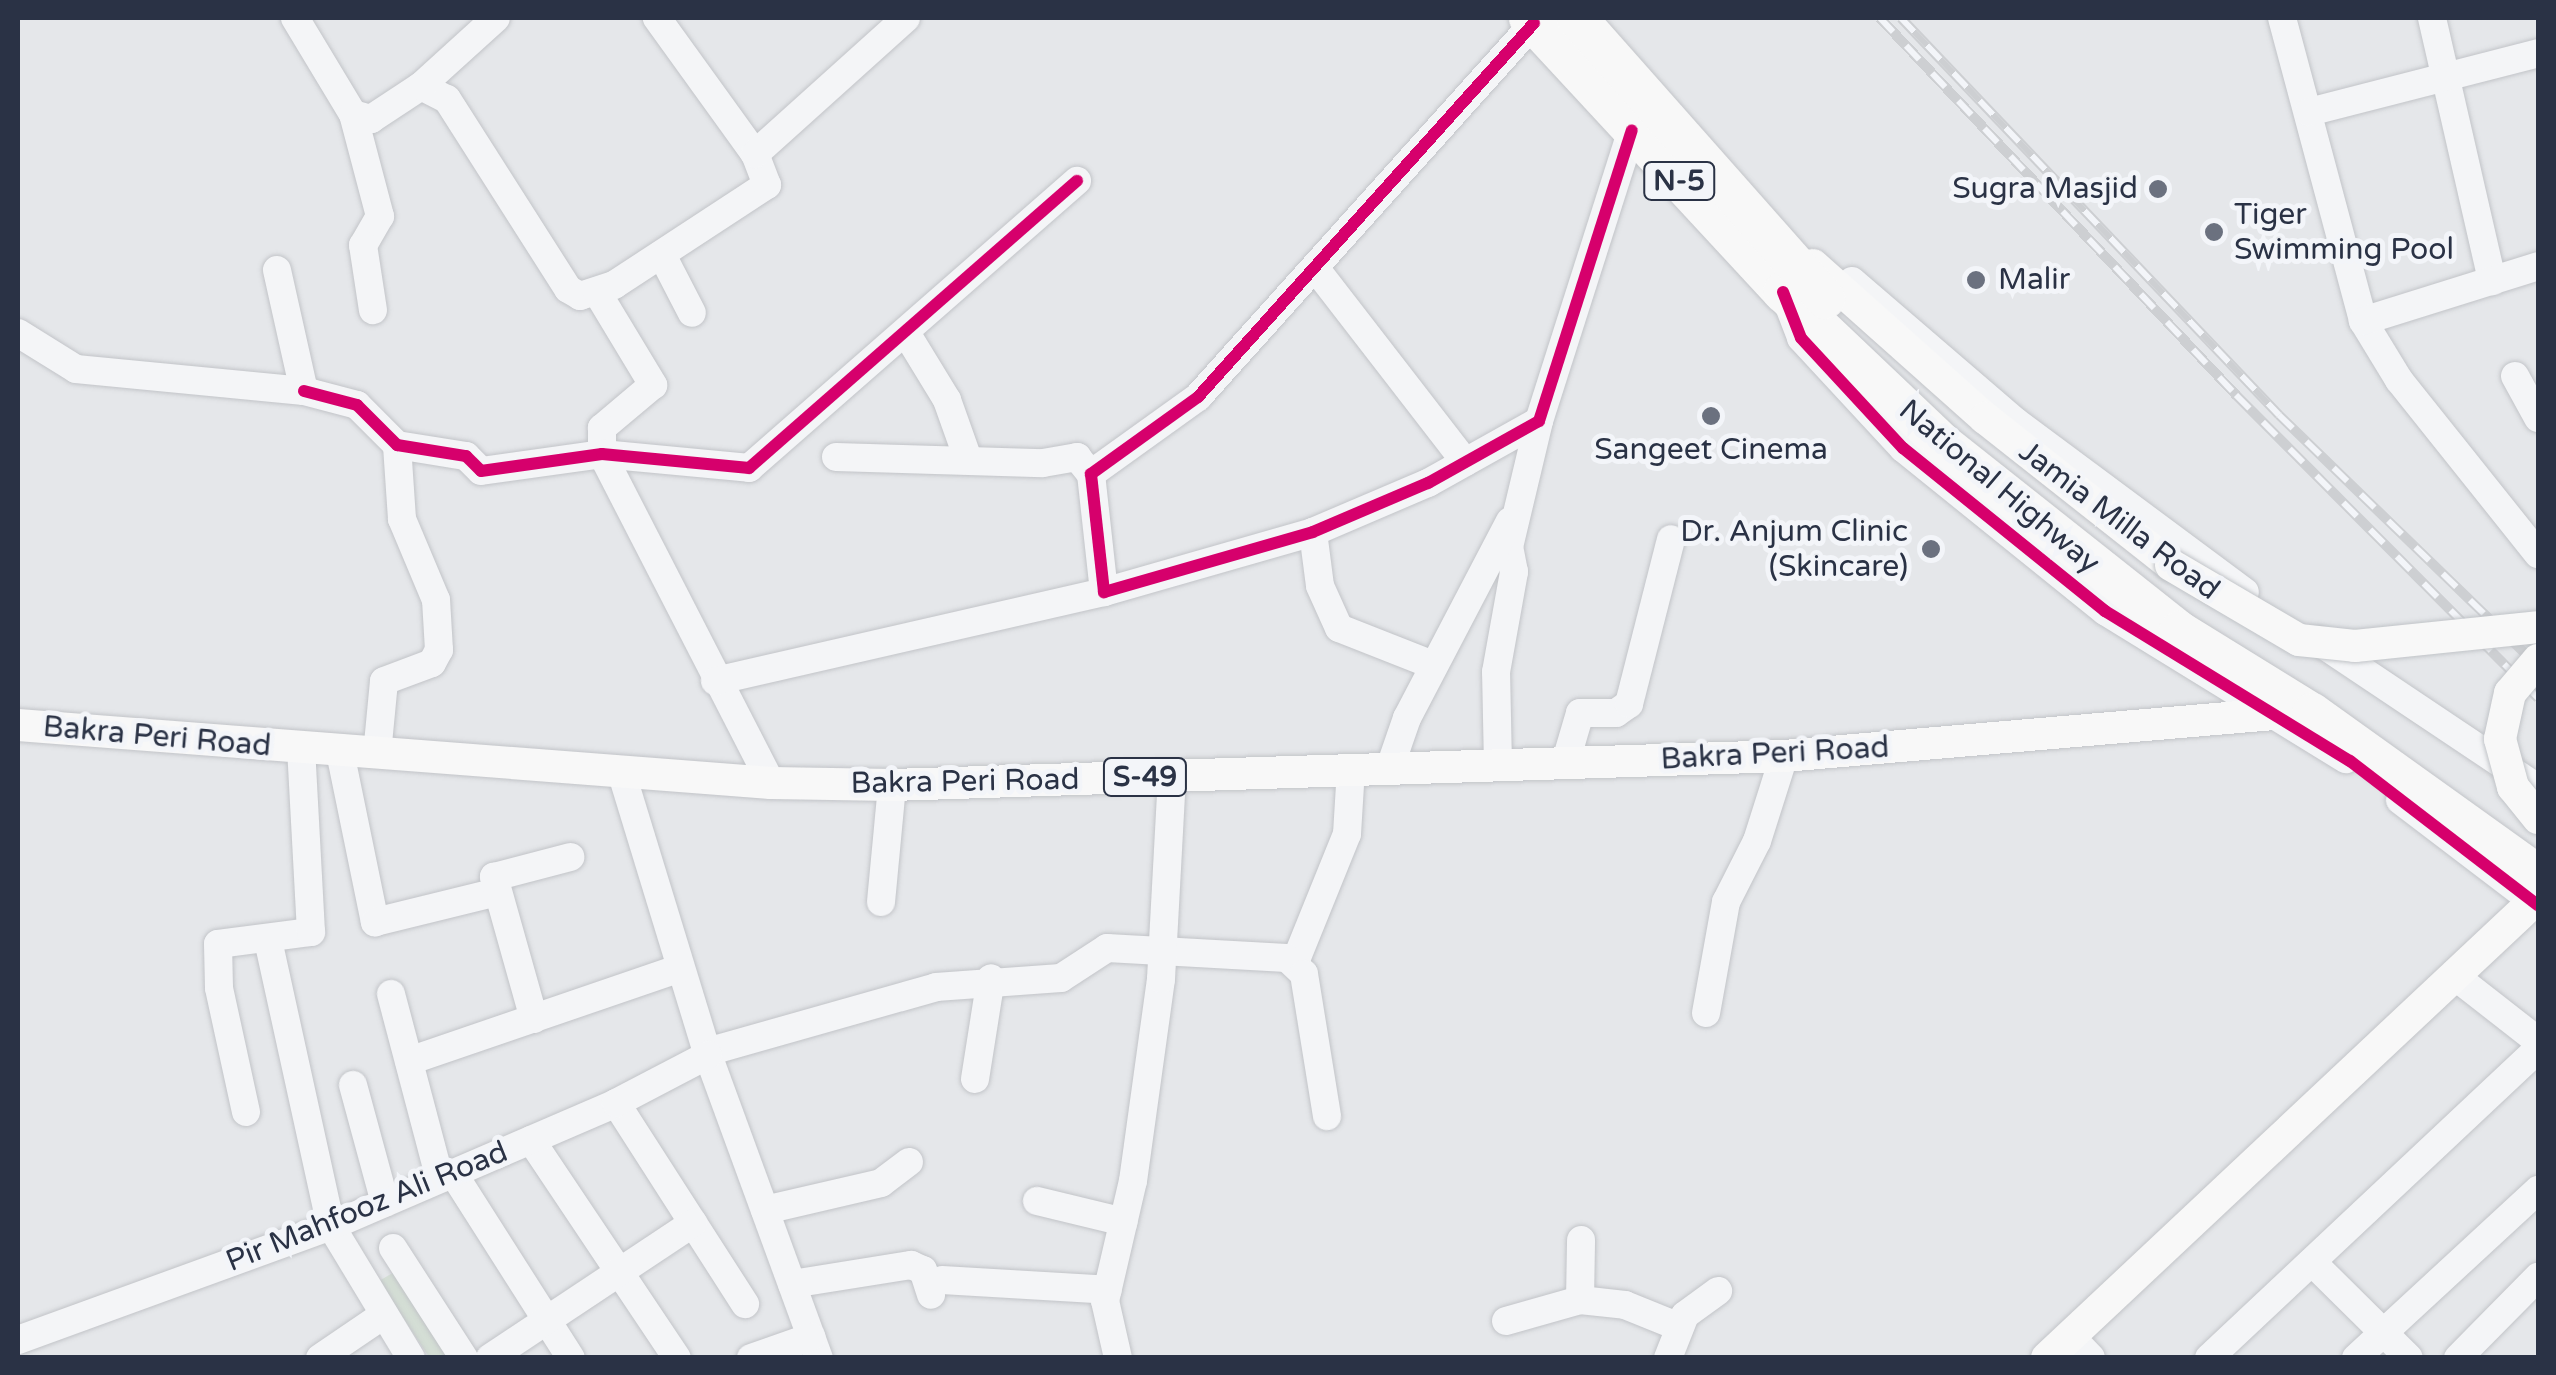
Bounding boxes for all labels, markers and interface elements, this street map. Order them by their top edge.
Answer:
road number: N-5 [1642,158,1716,204]
place label: Sugra Masjid [1952,171,2138,207]
marker: Sugra Masjid [2147,178,2169,200]
place label: Tiger Swimming Pool [2234,197,2454,268]
marker: Tiger Swimming Pool [2203,221,2225,243]
place label: Malir [1998,262,2070,298]
marker: Malir [1963,267,1989,293]
street label: National Highway [1891,392,2107,582]
marker: Sangeet Cinema [1700,405,1722,427]
place label: Sangeet Cinema [1594,432,1828,468]
street label: Jamia Milla Road [2012,434,2226,608]
place label: Dr. Anjum Clinic (Skincare) [1680,514,1908,584]
marker: Dr. Anjum Clinic (Skincare) [1918,536,1944,562]
street label: Bakra Peri Road [41,709,273,765]
street label: Bakra Peri Road [1660,730,1890,778]
road number: S-49 [1102,754,1188,800]
street label: Bakra Peri Road [850,762,1080,802]
street label: Pir Mahfooz Ali Road [221,1134,513,1280]

